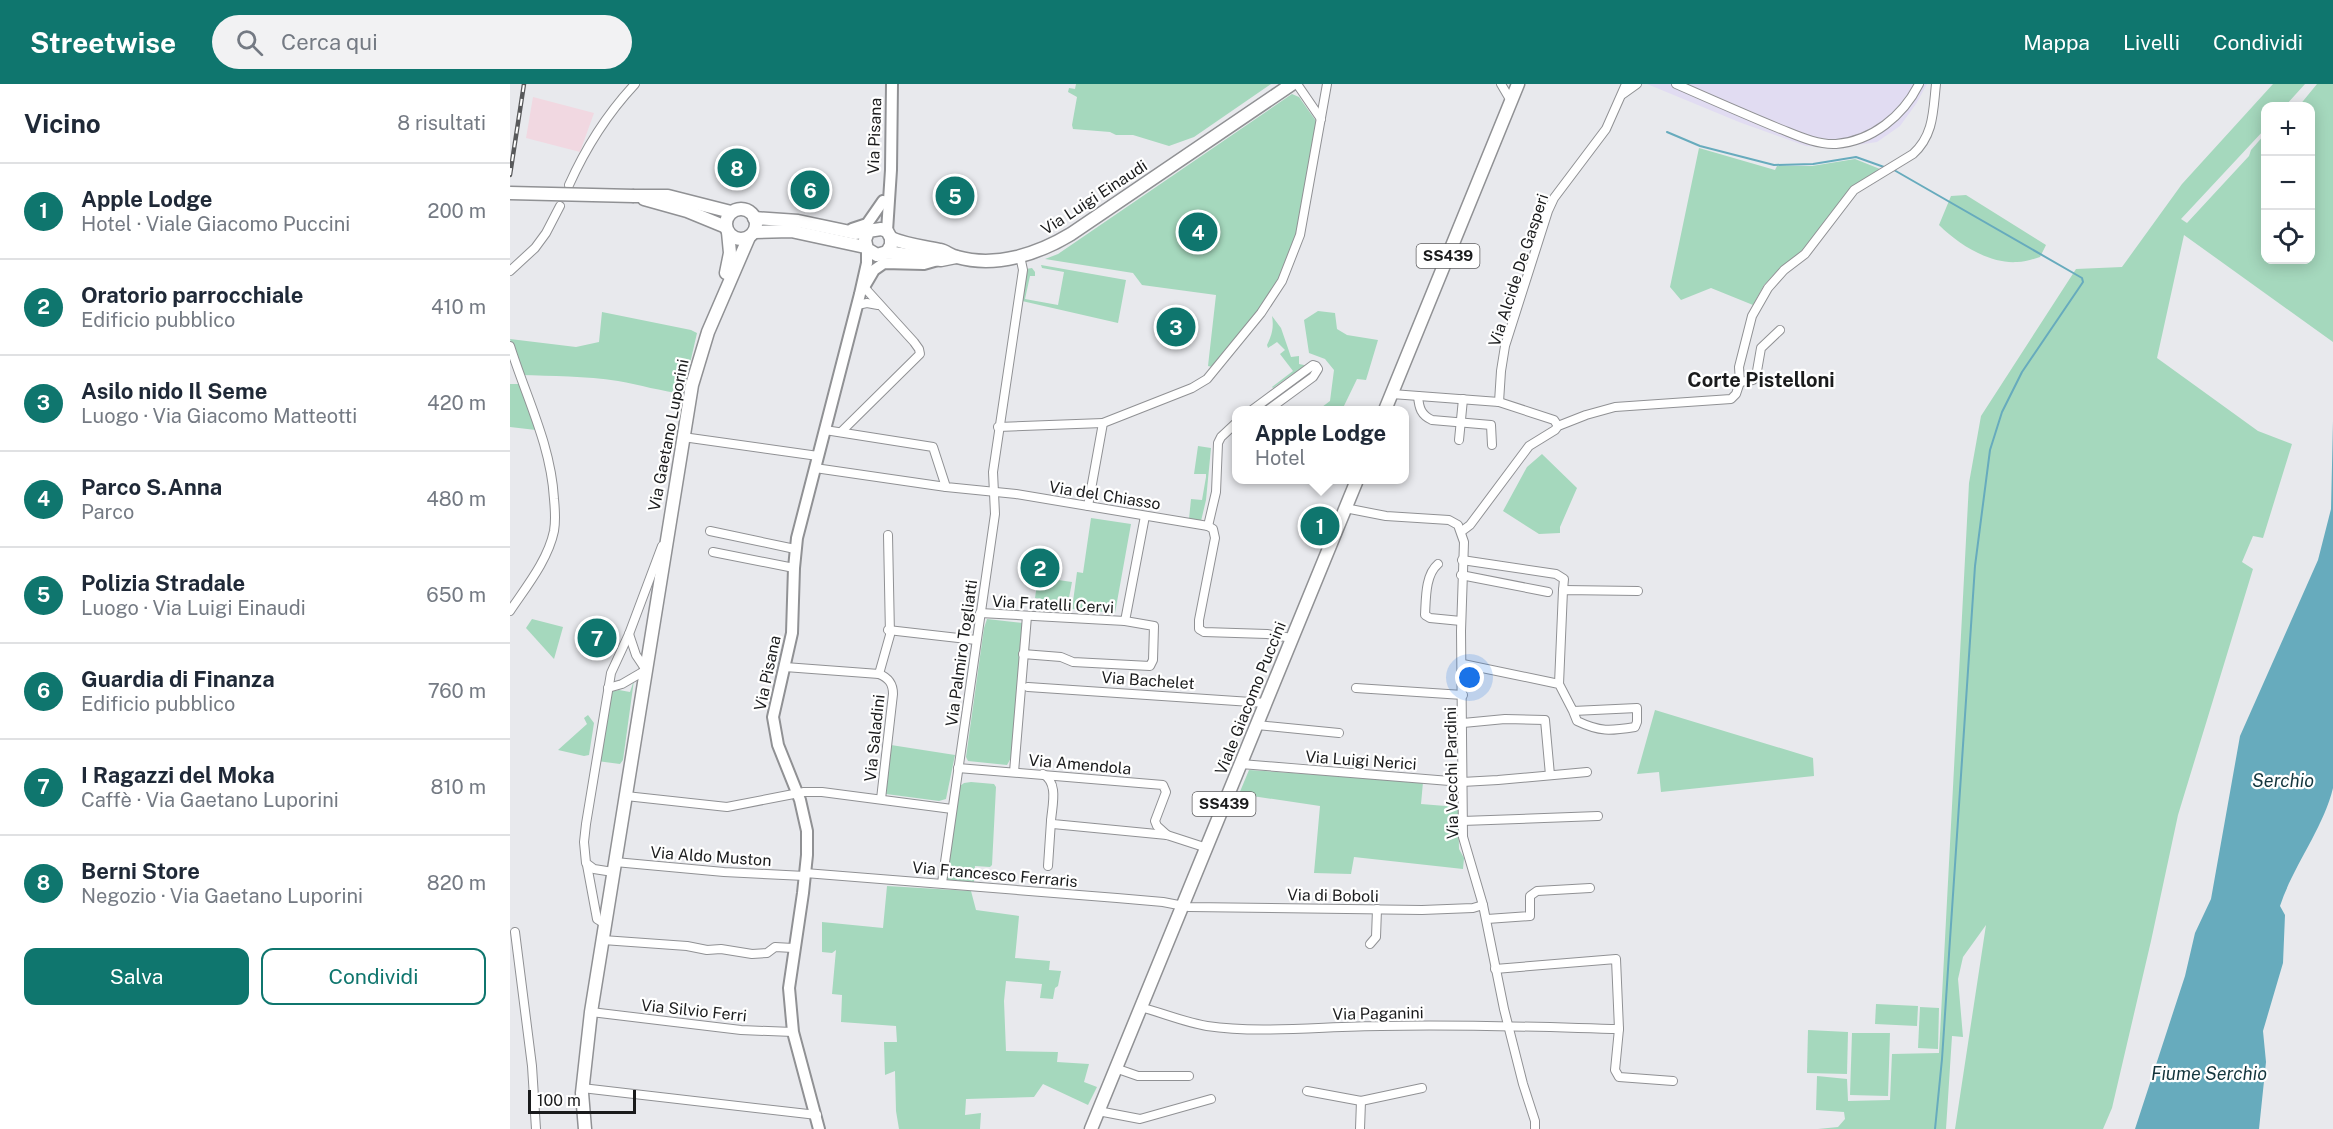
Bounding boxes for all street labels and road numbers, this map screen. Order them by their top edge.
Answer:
street label: Via Pisana [864,97,885,175]
street label: Via Luigi Einaudi [1038,156,1151,239]
street label: Via Alcide De Gasperi [1485,191,1552,349]
road number: SS439 [1416,244,1480,268]
street label: Via Gaetano Luporini [644,357,693,513]
street label: Via del Chiasso [1048,477,1162,514]
street label: Via Palmiro Togliatti [942,578,981,728]
street label: Via Fratelli Cervi [991,592,1115,617]
street label: Viale Giacomo Puccini [1211,619,1290,778]
street label: Via Pisana [750,634,785,713]
street label: Via Bachelet [1101,668,1195,693]
street label: Via Saladini [860,694,889,783]
street label: Via Vecchi Pardini [1441,707,1462,839]
street label: Via Luigi Nerici [1305,747,1417,774]
street label: Via Amendola [1028,751,1132,778]
road number: SS439 [1192,792,1256,816]
street label: Via Aldo Muston [650,843,772,870]
street label: Via Francesco Ferraris [911,858,1078,891]
street label: Via di Boboli [1287,885,1379,906]
street label: Via Silvio Ferri [640,995,748,1026]
street label: Via Paganini [1332,1003,1424,1024]

